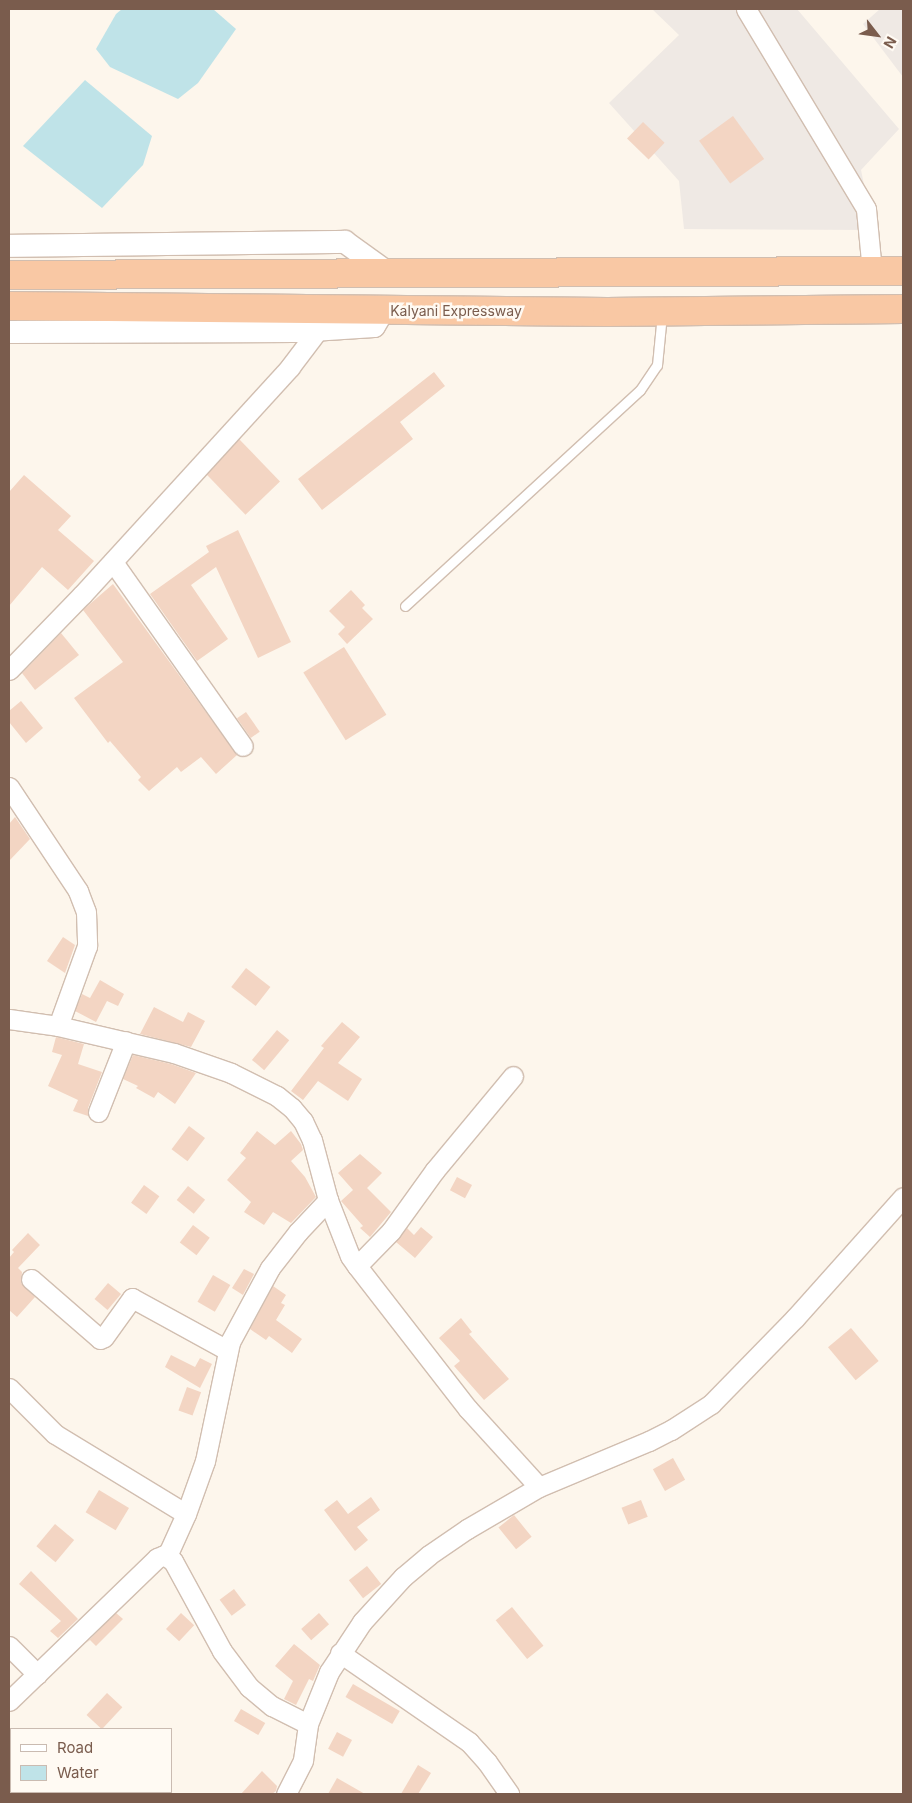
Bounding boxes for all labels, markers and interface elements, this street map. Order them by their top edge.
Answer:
north arrow [852,10,902,60]
text: N [880,34,900,52]
street label: Kalyani Expressway [390,303,522,319]
legend [10,1728,172,1793]
text: Road [57,1738,93,1757]
text: Water [57,1763,99,1782]

